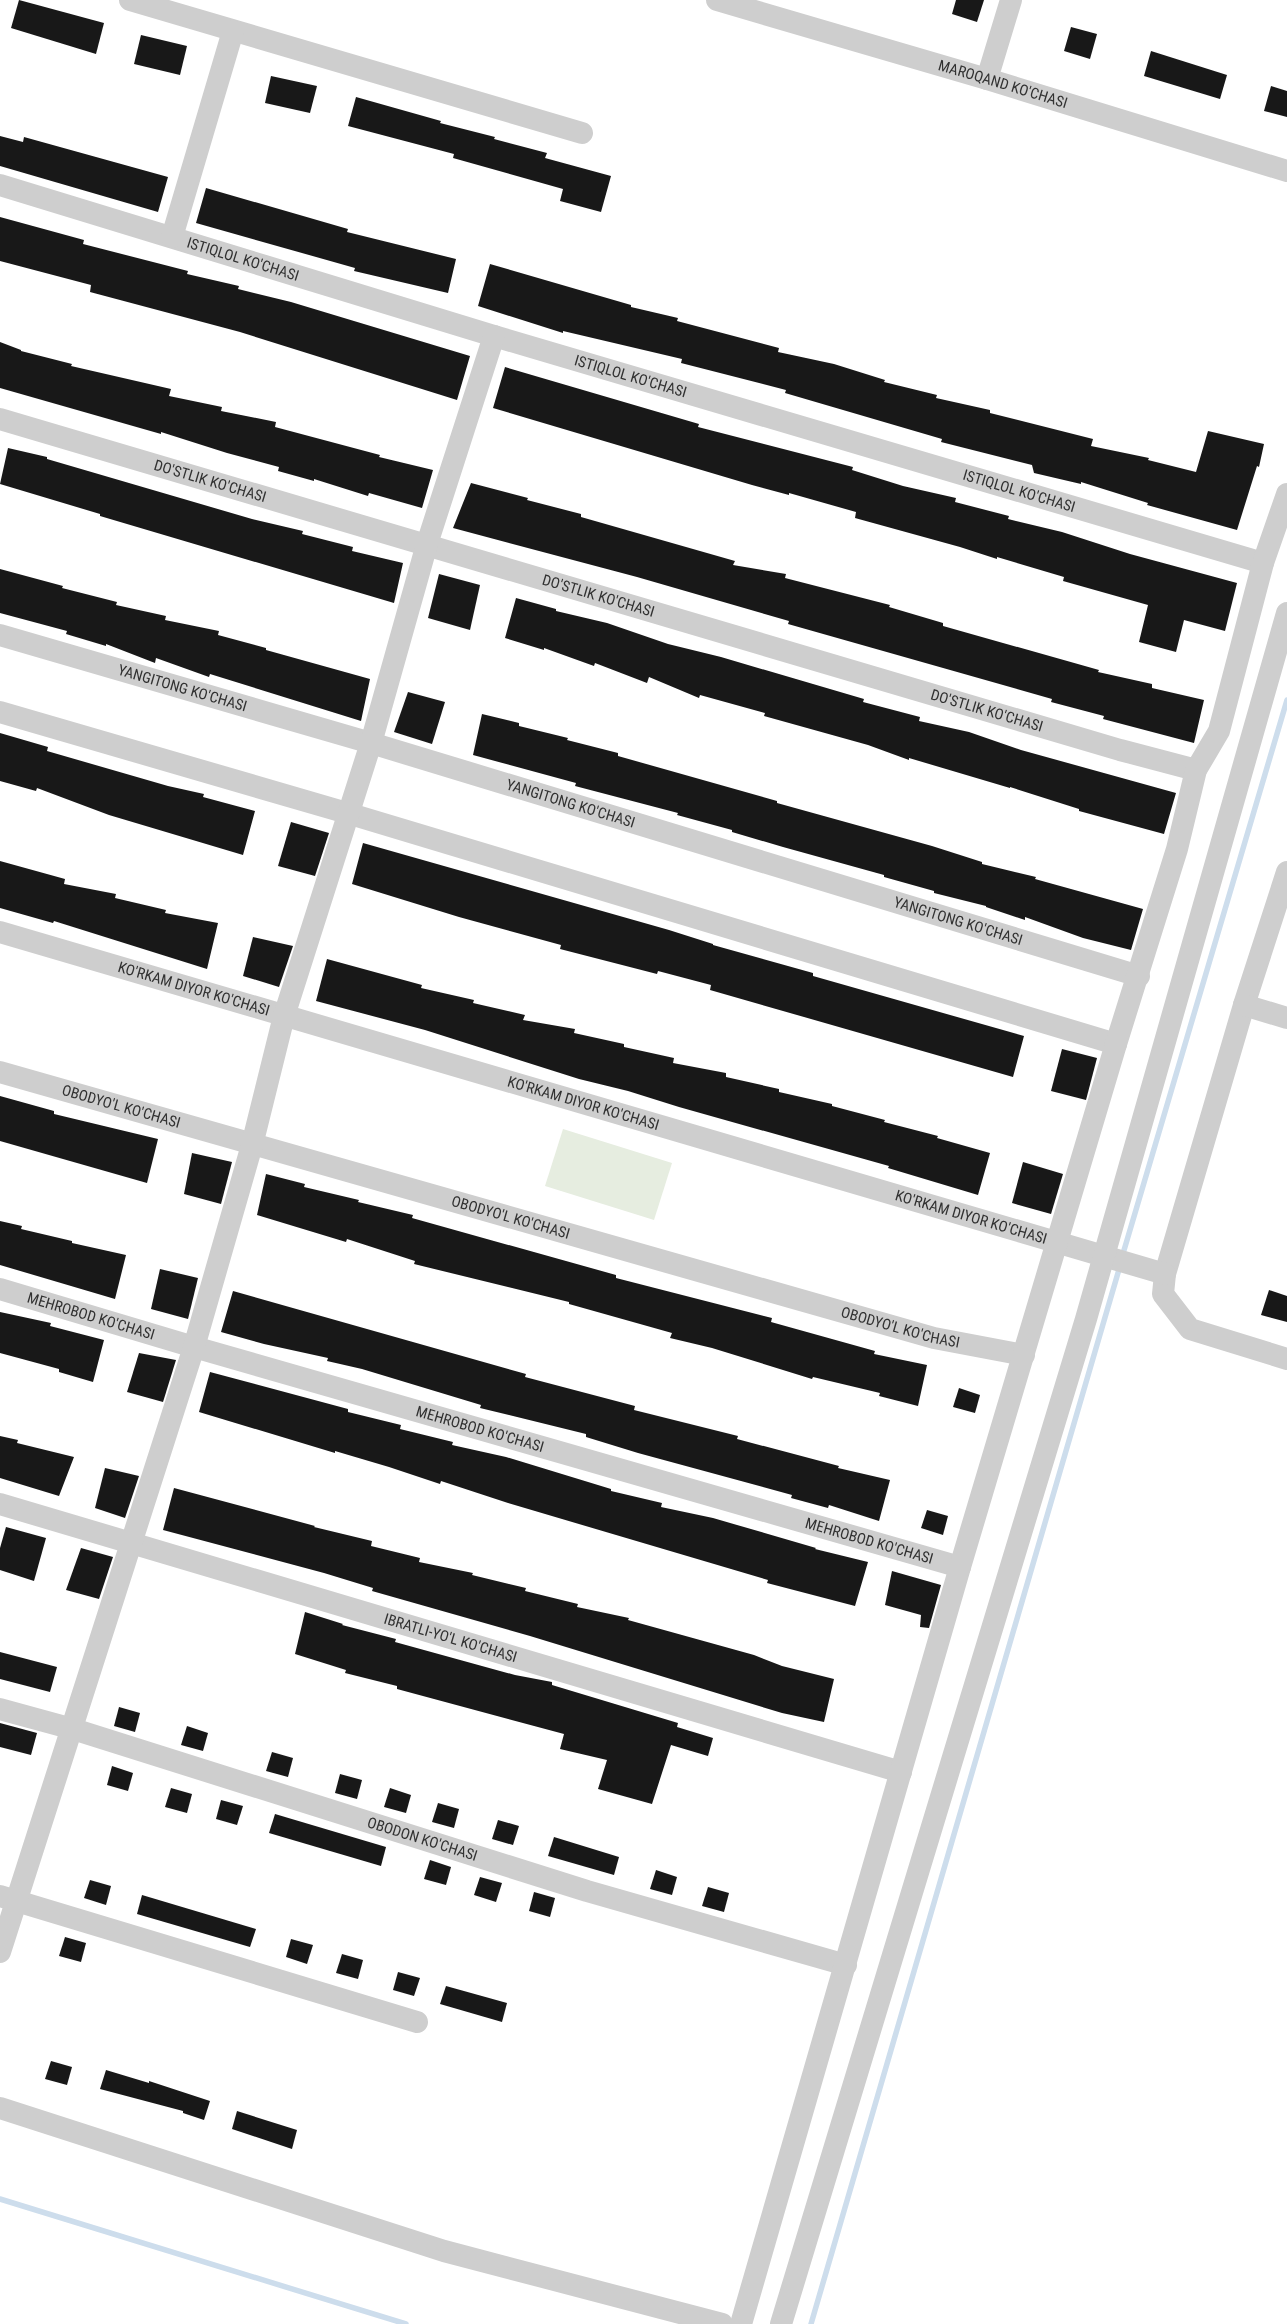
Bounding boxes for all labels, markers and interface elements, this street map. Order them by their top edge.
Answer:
street label: MAROQAND KO'CHASI [936,56,1070,112]
street label: ISTIQLOL KO'CHASI [185,234,301,285]
street label: ISTIQLOL KO'CHASI [572,351,689,401]
street label: DO'STLIK KO'CHASI [152,456,268,506]
street label: ISTIQLOL KO'CHASI [961,466,1077,516]
street label: DO'STLIK KO'CHASI [540,571,657,621]
street label: YANGITONG KO'CHASI [116,661,249,715]
street label: DO'STLIK KO'CHASI [929,686,1045,736]
street label: YANGITONG KO'CHASI [504,776,637,832]
street label: YANGITONG KO'CHASI [892,893,1025,949]
street label: KO'RKAM DIYOR KO'CHASI [116,958,272,1020]
street label: KO'RKAM DIYOR KO'CHASI [505,1072,661,1134]
street label: OBODYO'L KO'CHASI [60,1081,182,1132]
street label: KO'RKAM DIYOR KO'CHASI [893,1186,1049,1248]
street label: OBODYO'L KO'CHASI [449,1192,572,1243]
street label: MEHROBOD KO'CHASI [25,1289,157,1344]
street label: OBODYO'L KO'CHASI [839,1303,961,1352]
street label: MEHROBOD KO'CHASI [414,1402,546,1456]
street label: MEHROBOD KO'CHASI [803,1514,935,1568]
street label: IBRATLI-YO'L KO'CHASI [382,1610,519,1666]
street label: OBODON KO'CHASI [365,1813,480,1865]

